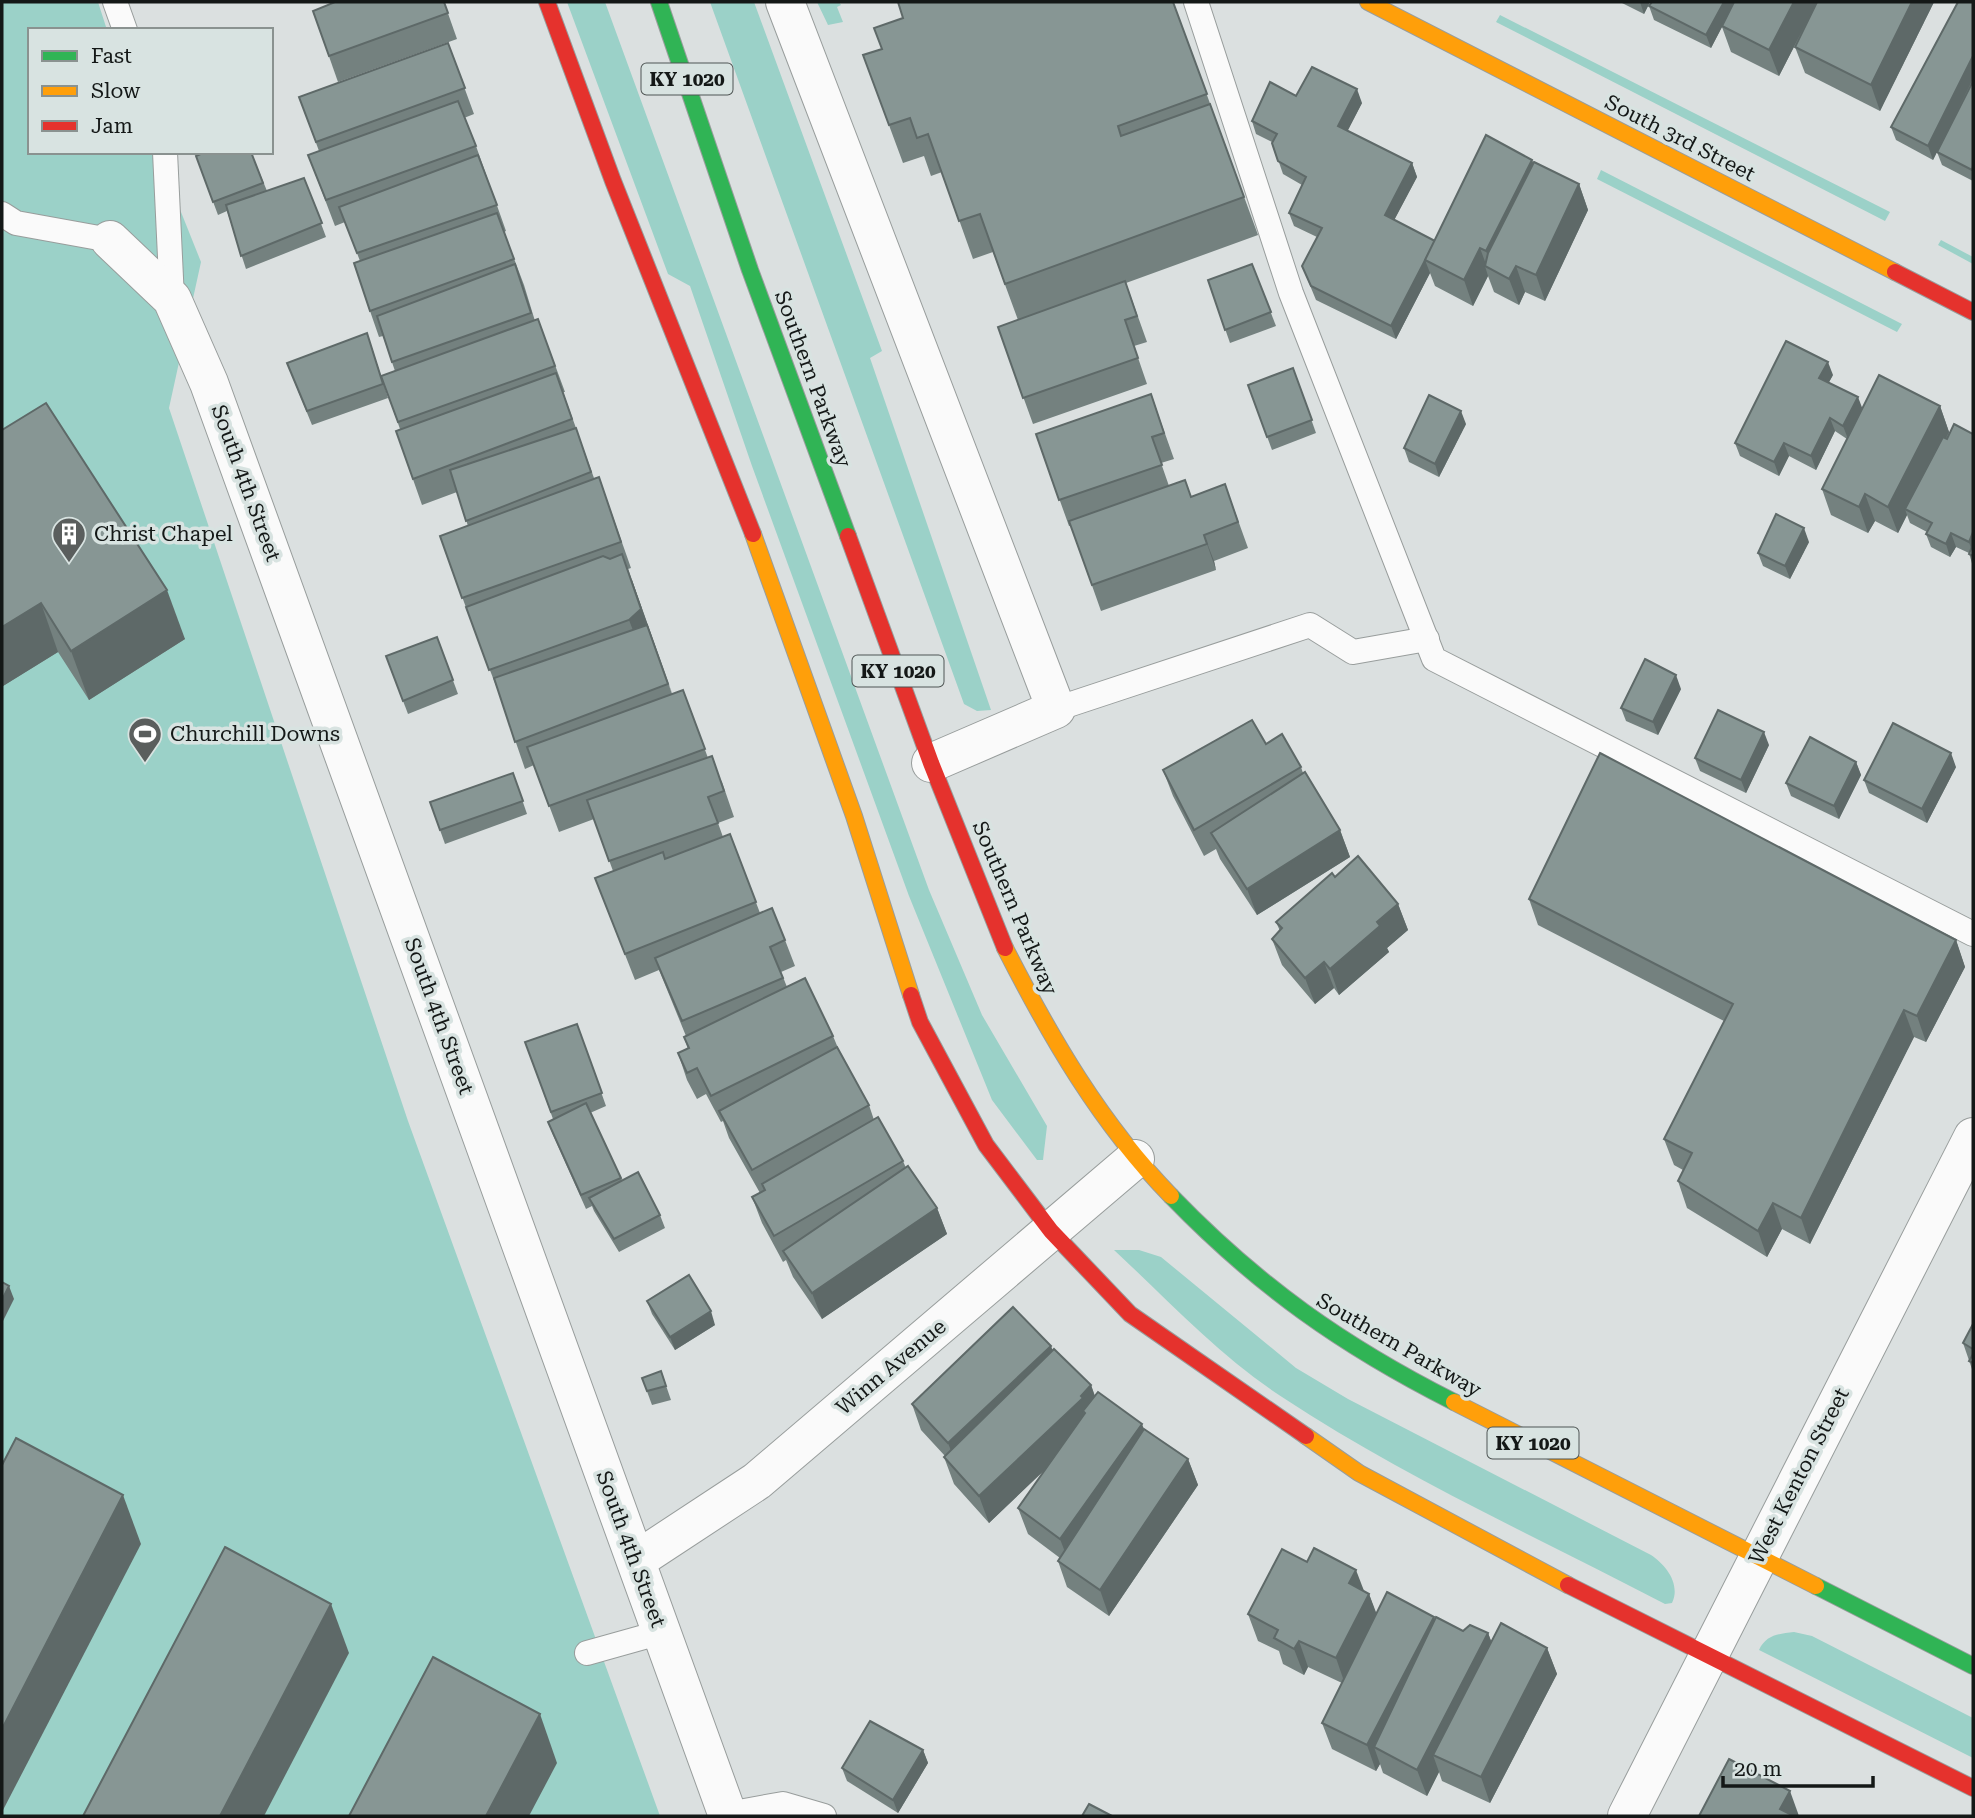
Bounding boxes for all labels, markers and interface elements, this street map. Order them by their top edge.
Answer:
legend [28,28,273,154]
text: Fast [91,44,132,68]
road number: KY 1020 [642,64,732,94]
text: Slow [91,79,141,103]
street label: South 3rd Street [1601,90,1759,186]
text: Jam [91,114,133,138]
street label: Southern Parkway [770,287,856,471]
street label: South 4th Street [207,401,286,565]
building icon: Christ Chapel [50,515,88,564]
place label: Christ Chapel [94,522,233,546]
road number: KY 1020 [852,656,944,686]
sports icon: Churchill Downs [126,715,164,764]
place label: Churchill Downs [170,722,340,746]
street label: Southern Parkway [968,818,1063,999]
street label: South 4th Street [400,934,479,1098]
street label: Southern Parkway [1312,1288,1486,1402]
street label: Winn Avenue [831,1314,951,1420]
street label: West Kenton Street [1744,1384,1854,1568]
road number: KY 1020 [1488,1428,1578,1458]
street label: South 4th Street [592,1467,671,1631]
scale bar [1723,1744,1874,1788]
text: 20 m [1734,1757,1782,1781]

